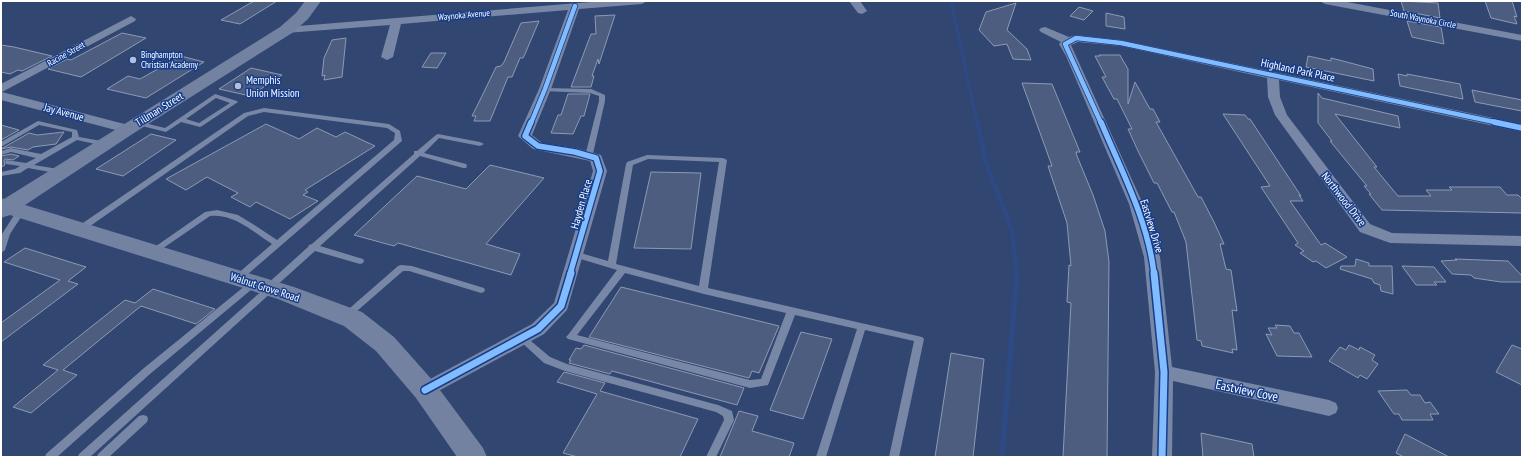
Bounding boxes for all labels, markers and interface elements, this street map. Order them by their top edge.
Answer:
street label: Waynoka Avenue [438,7,491,22]
street label: South Waynoka Circle [1389,7,1457,30]
street label: Racine Street [45,38,87,68]
place label: Binghampton Christian Academy [141,49,199,70]
marker: Binghampton Christian Academy [128,55,138,65]
street label: Highland Park Place [1260,55,1337,85]
place label: Memphis Union Mission [246,73,300,100]
marker: Memphis Union Mission [233,81,243,91]
street label: Tillman Street [132,89,186,129]
street label: Jay Avenue [42,100,86,124]
street label: Northwood Drive [1319,169,1370,229]
street label: Hayden Place [567,177,595,230]
street label: Eastview Drive [1137,197,1167,255]
street label: Walnut Grove Road [229,269,302,305]
street label: Eastview Cove [1214,376,1280,405]

